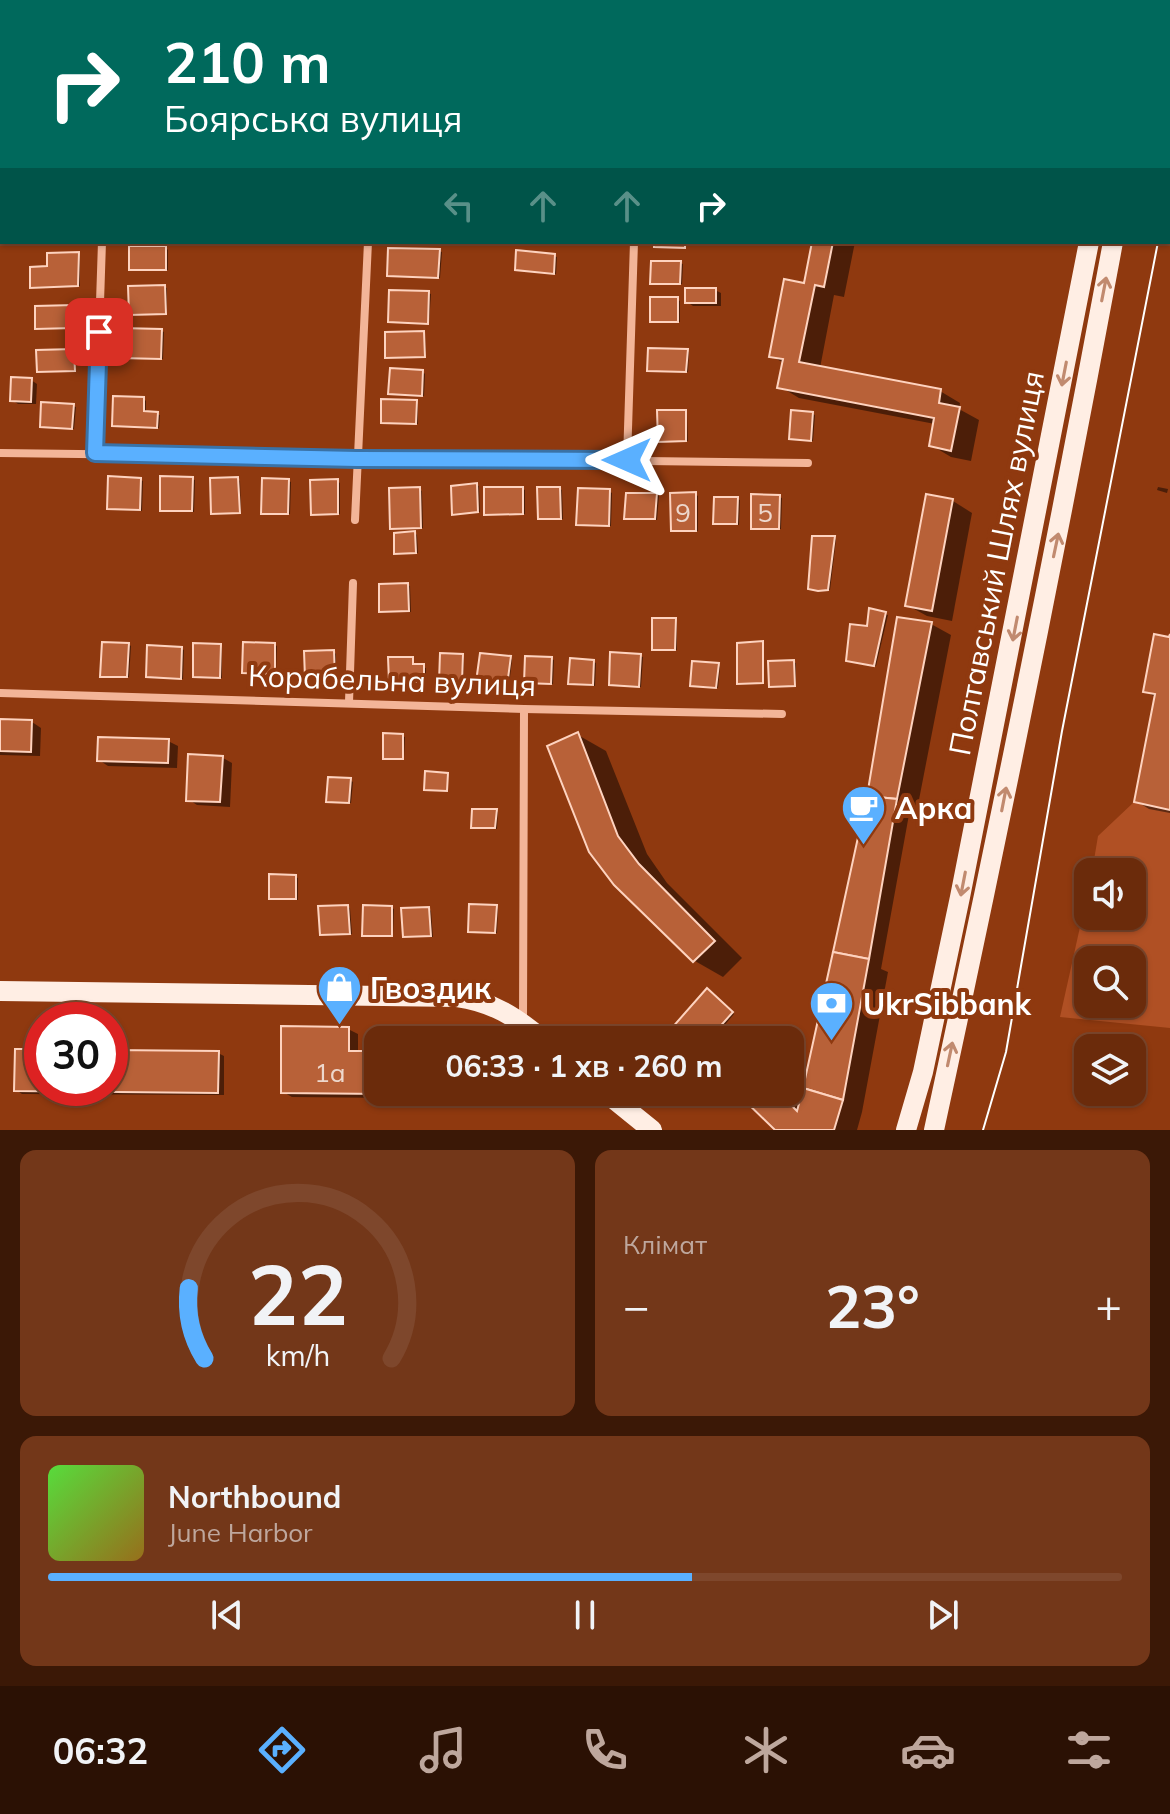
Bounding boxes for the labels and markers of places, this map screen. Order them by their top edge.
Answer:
pin [65,298,133,366]
cafe icon: Арка [840,784,888,847]
place label: Арка [895,789,973,827]
shop icon: Гвоздик [315,964,363,1027]
place label: Гвоздик [370,969,492,1007]
bank icon: UkrSibbank [808,980,856,1043]
place label: UkrSibbank [863,985,1033,1023]

